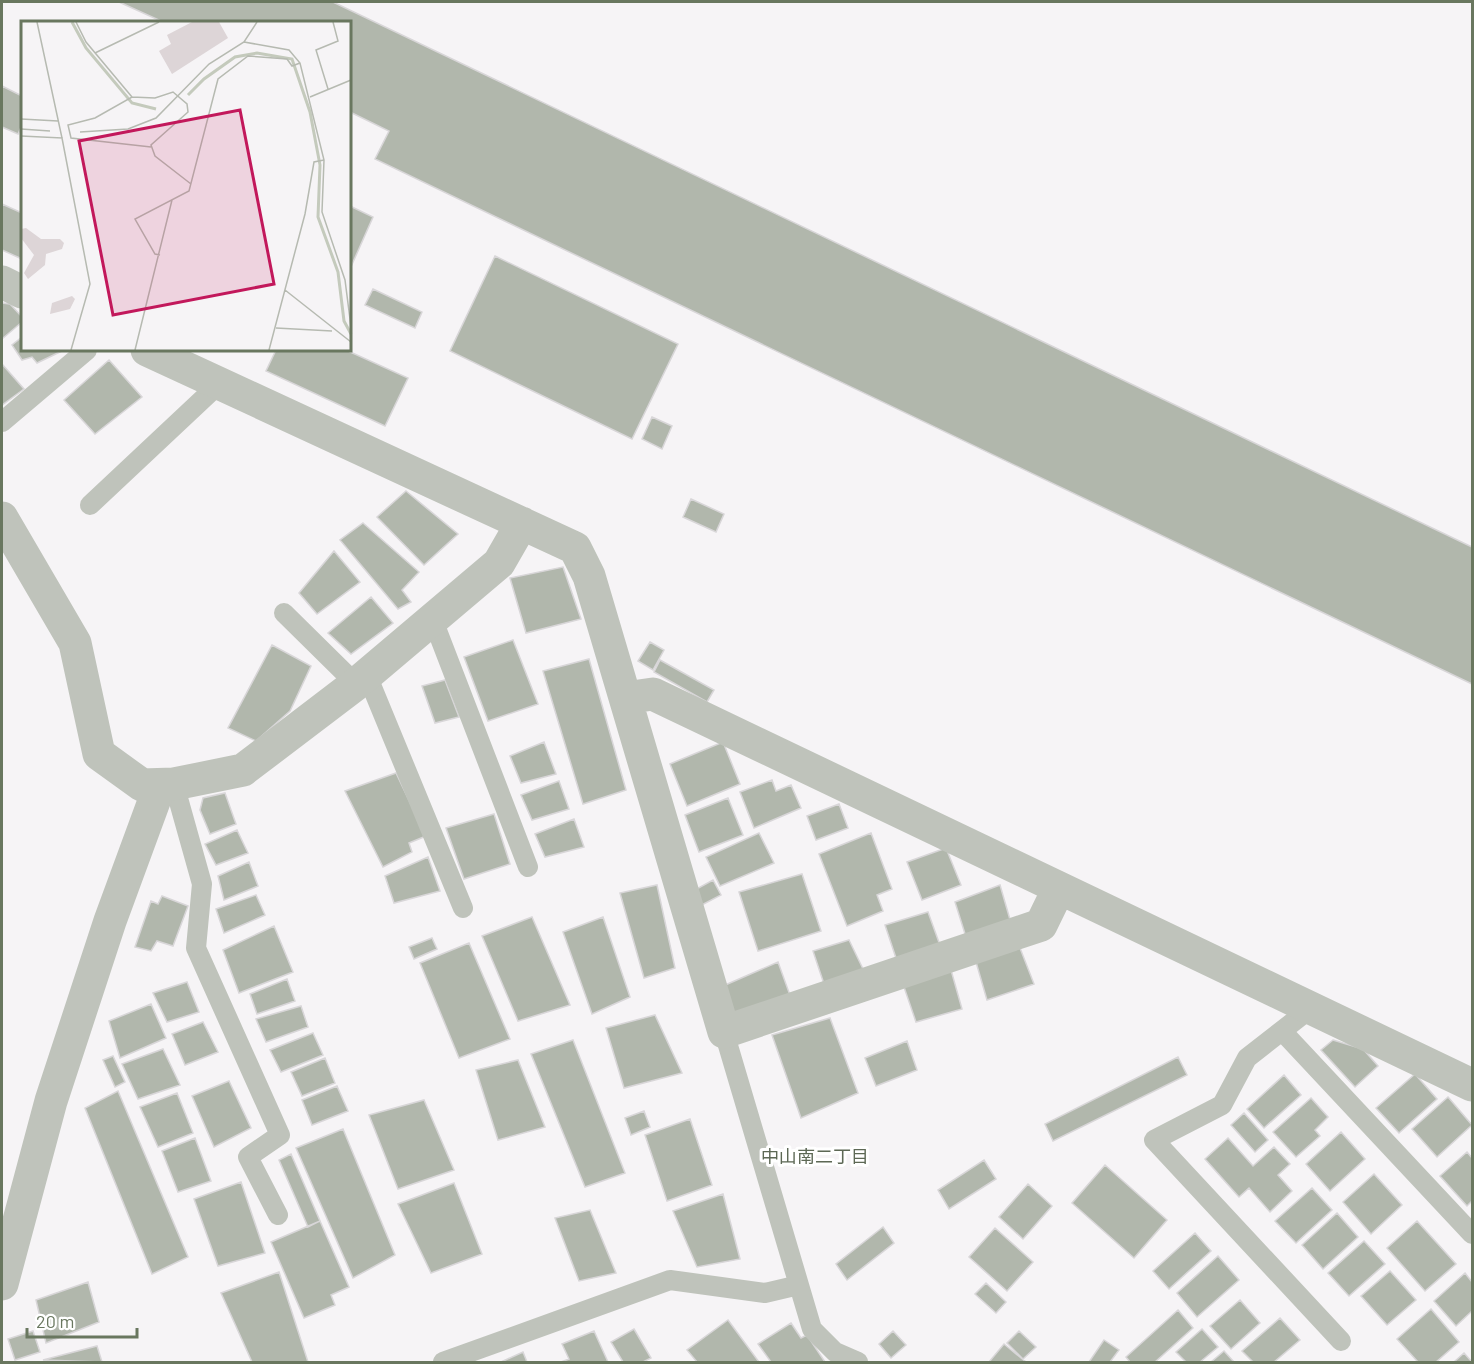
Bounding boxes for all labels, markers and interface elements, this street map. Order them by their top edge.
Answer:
inset map [21,21,351,351]
district label: 中山南二丁目 [761,1145,869,1167]
scale bar [27,1301,136,1339]
text: 20 m [36,1310,74,1332]

